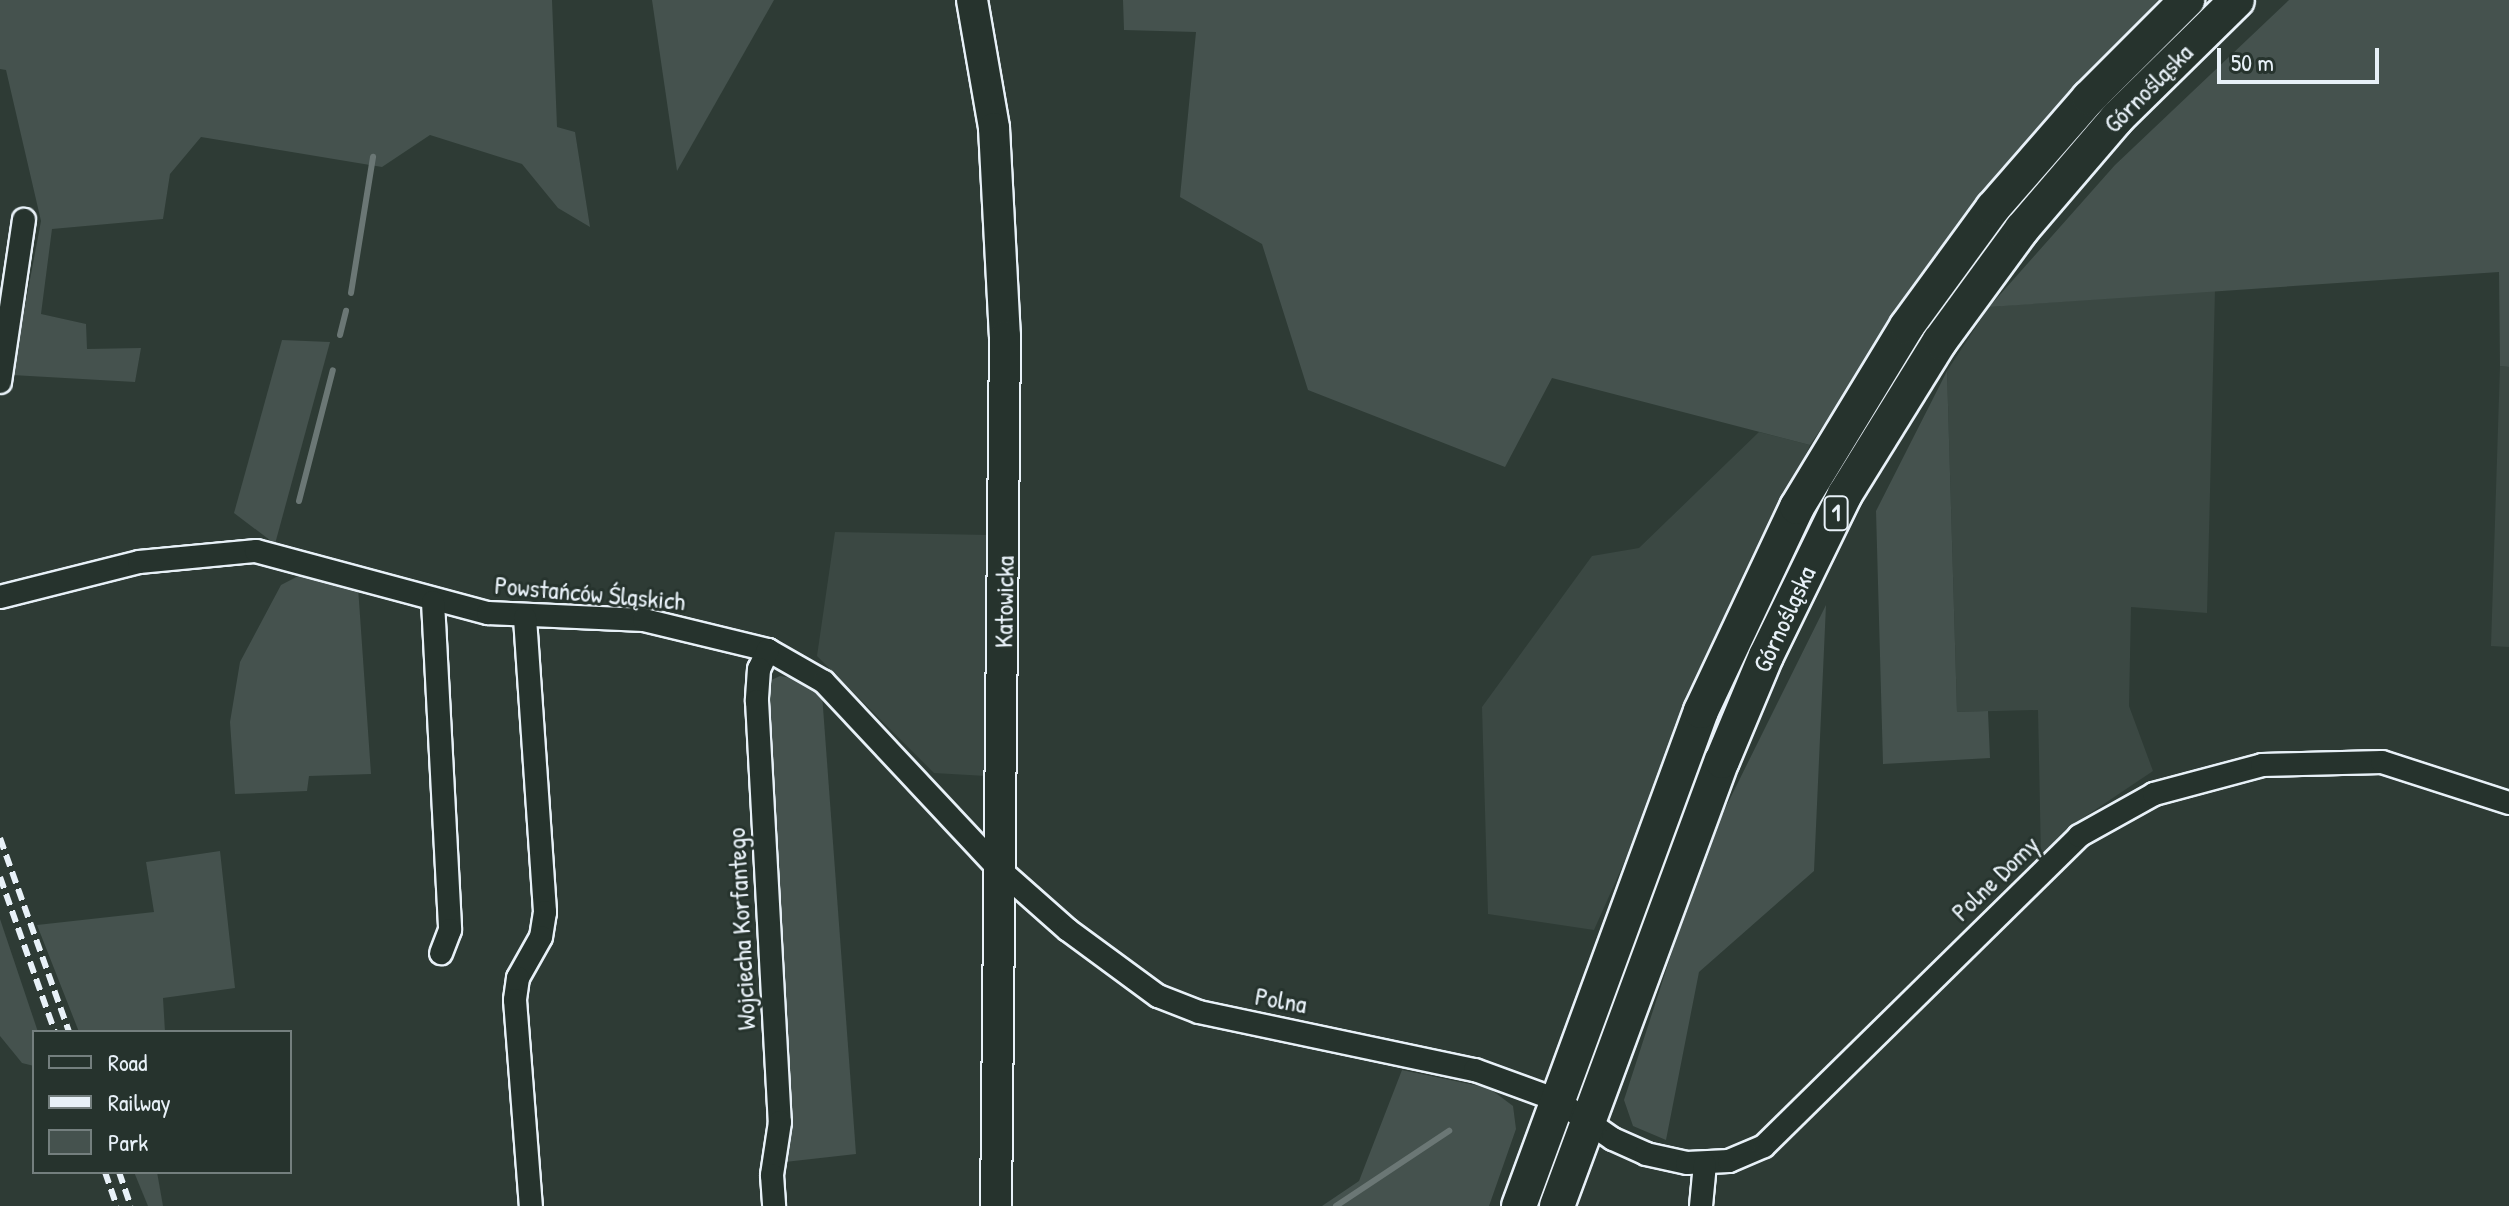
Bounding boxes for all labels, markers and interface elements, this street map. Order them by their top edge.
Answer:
scale bar [2221,32,2383,82]
street label: Górnośląska [2097,37,2199,139]
text: 50 m [2231,46,2274,78]
road number: 1 [1822,493,1850,533]
street label: Katowicka [988,556,1020,648]
street label: Górnośląska [1746,561,1822,677]
street label: Powstańców Śląskich [493,569,687,617]
street label: Wojciecha Korfantego [720,827,762,1031]
street label: Polne Domy [1945,829,2045,927]
street label: Polna [1253,980,1309,1020]
legend [32,1030,292,1174]
text: Road [108,1046,147,1078]
text: Railway [108,1086,171,1118]
text: Park [108,1126,148,1158]

